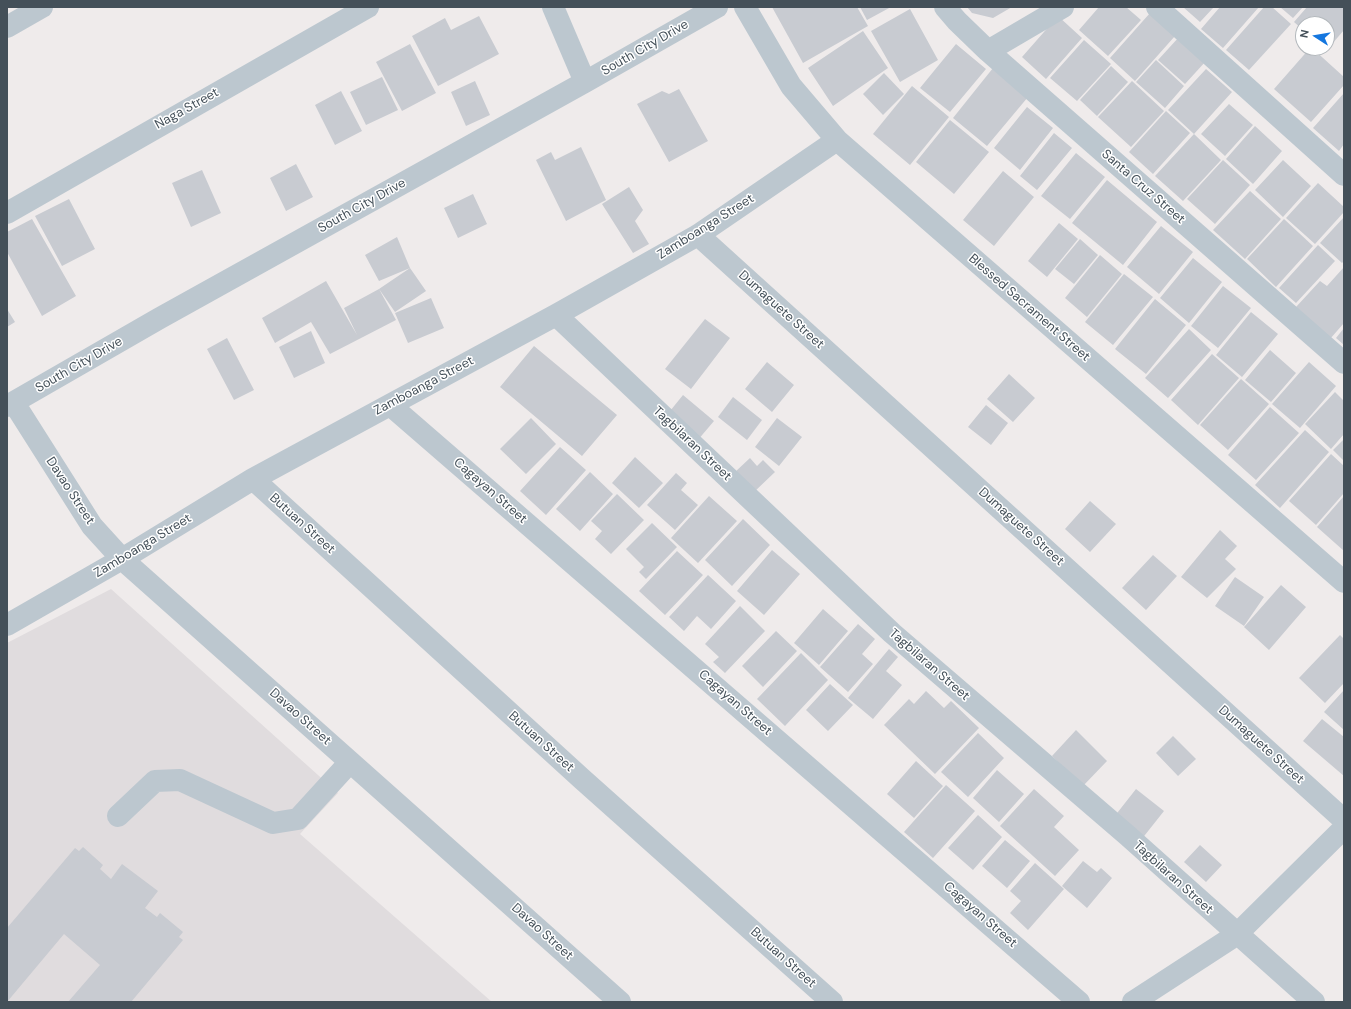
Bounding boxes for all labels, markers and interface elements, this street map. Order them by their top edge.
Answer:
north arrow [1295,16,1335,56]
street label: South City Drive [599,17,691,79]
text: N [1297,28,1312,39]
street label: Naga Street [152,85,222,133]
street label: Santa Cruz Street [1098,146,1188,228]
street label: South City Drive [315,175,409,237]
street label: Zamboanga Street [655,191,757,263]
street label: Blessed Sacrament Street [965,251,1093,365]
street label: Dumaguete Street [735,268,827,352]
street label: South City Drive [33,334,125,396]
street label: Zamboanga Street [371,353,477,419]
street label: Tagbilaran Street [650,404,734,484]
street label: Davao Street [42,454,98,528]
street label: Cagayan Street [450,455,530,527]
street label: Dumaguete Street [975,485,1067,569]
street label: Butuan Street [266,491,338,557]
street label: Zamboanga Street [92,511,194,581]
street label: Tagbilaran Street [886,626,972,704]
street label: Cagayan Street [695,667,775,739]
street label: Davao Street [266,685,334,749]
street label: Dumaguete Street [1215,703,1307,787]
street label: Butuan Street [505,709,577,775]
street label: Tagbilaran Street [1130,838,1216,918]
street label: Cagayan Street [940,879,1020,951]
street label: Davao Street [508,900,576,964]
street label: Butuan Street [747,925,819,991]

